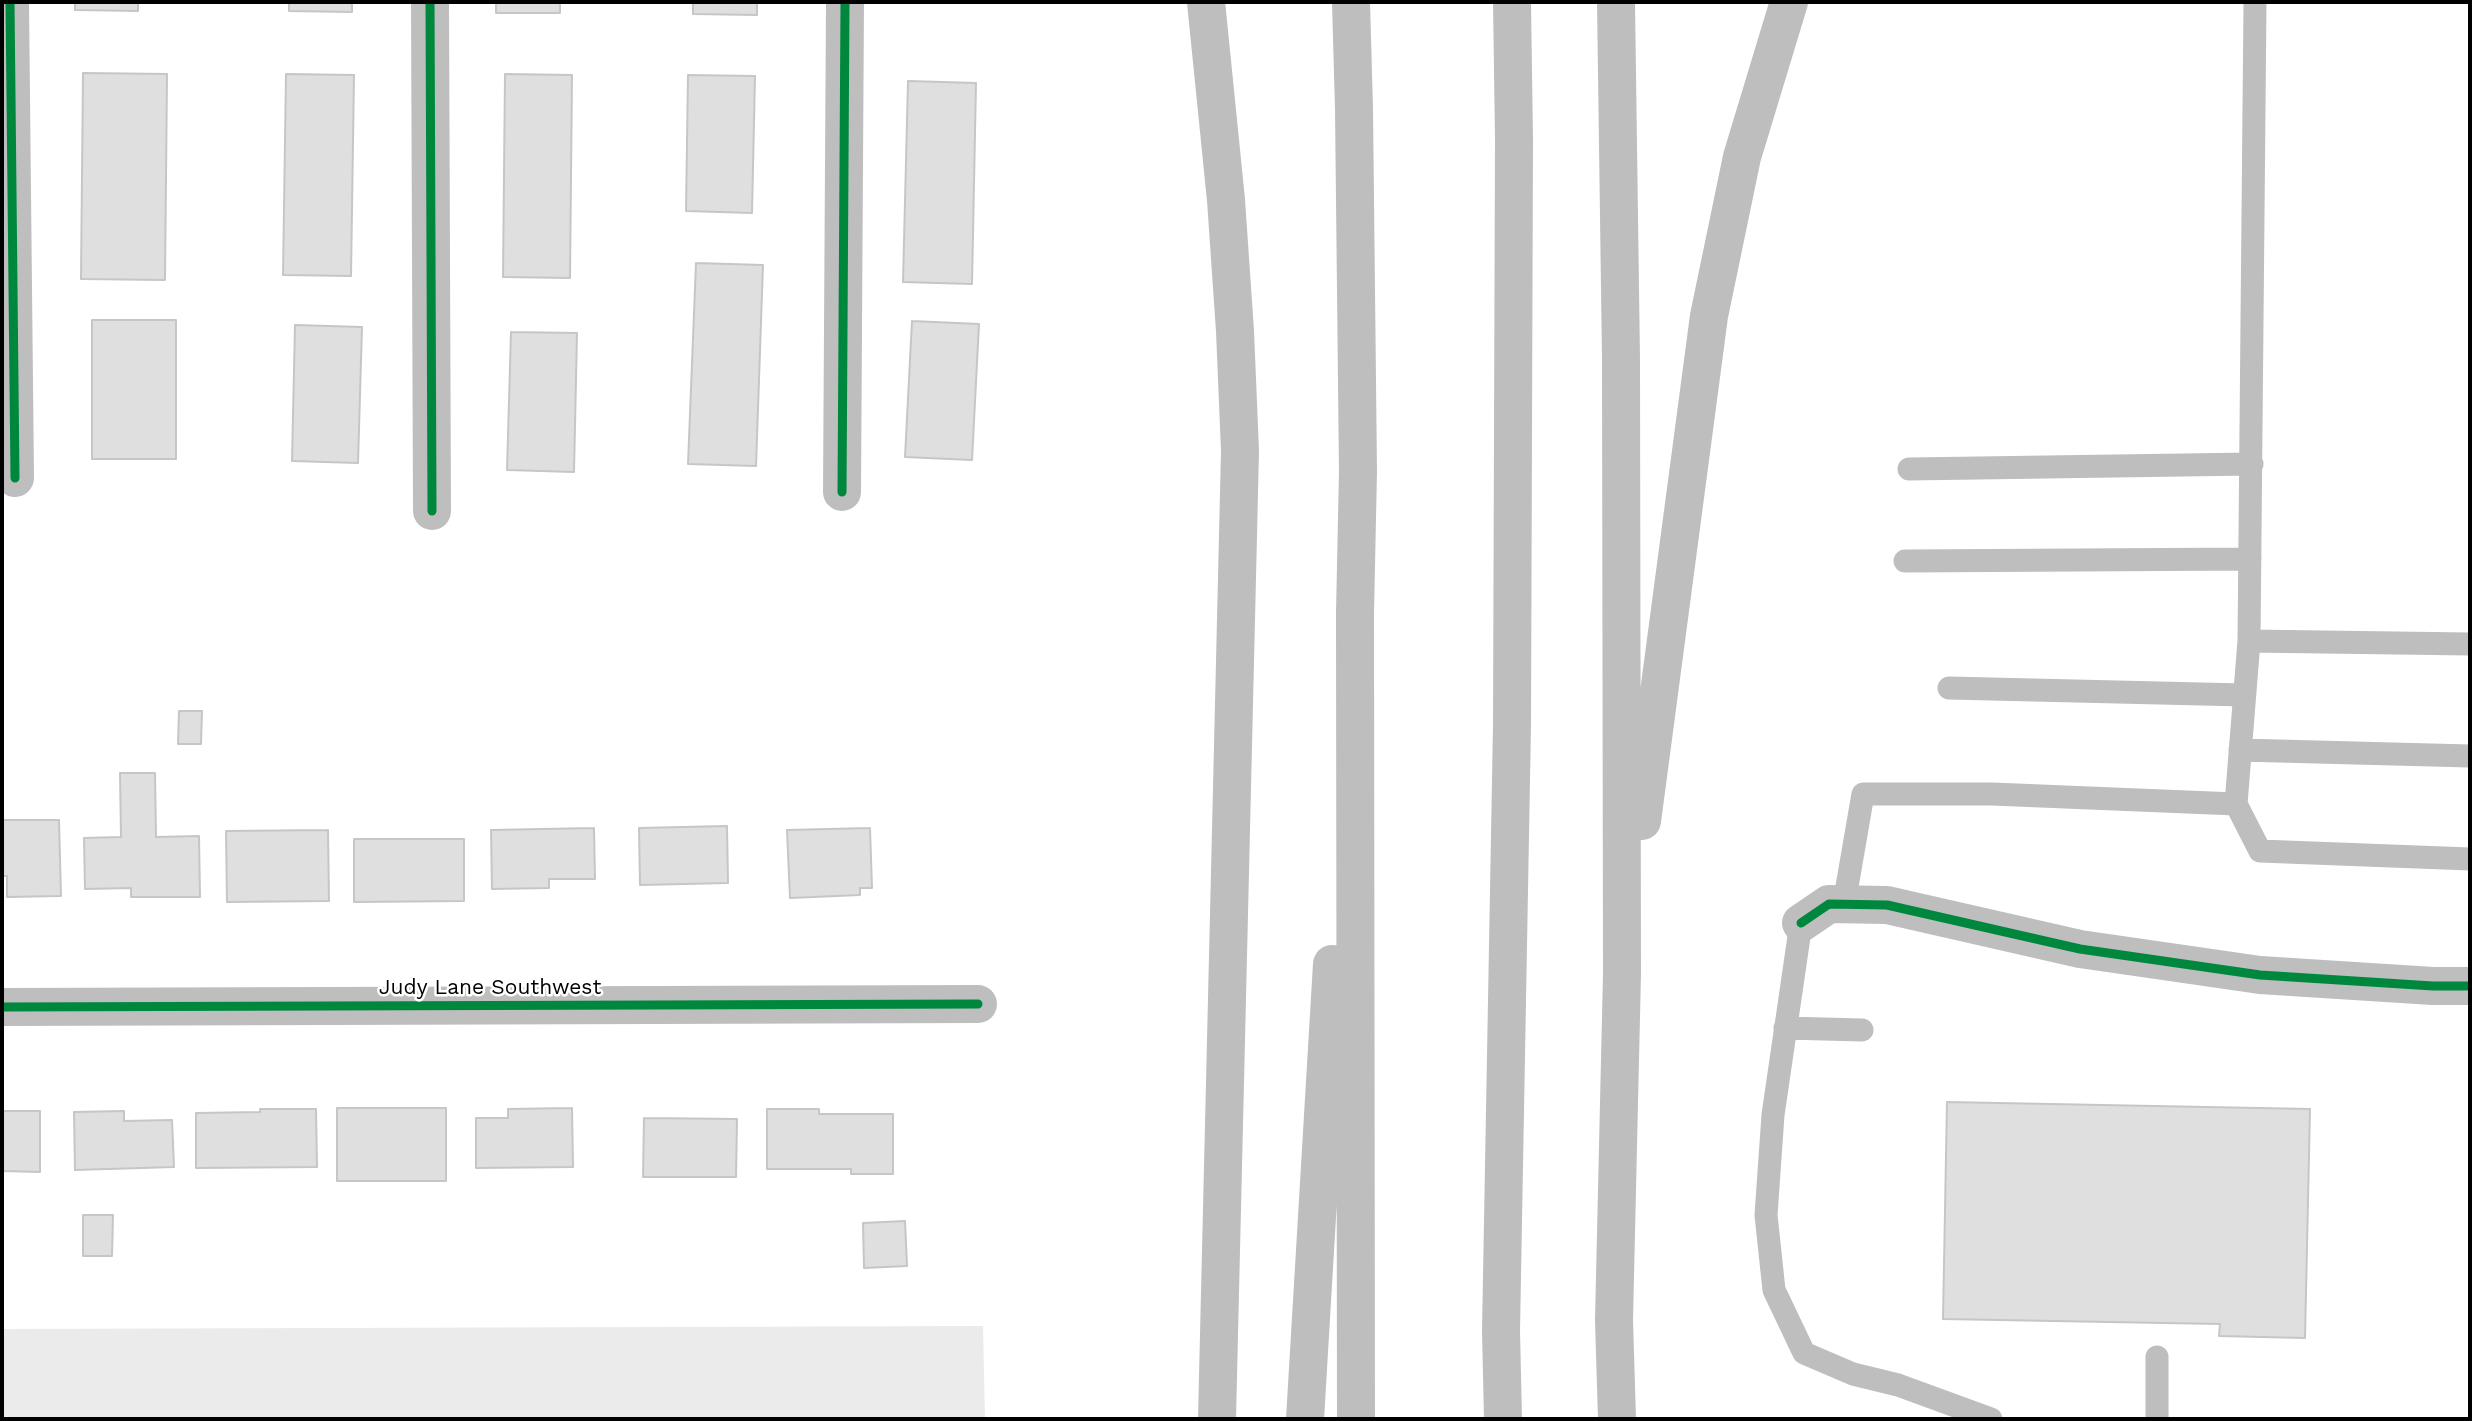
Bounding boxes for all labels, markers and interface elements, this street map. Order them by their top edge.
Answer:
street label: Judy Lane Southwest [379,975,601,1001]

